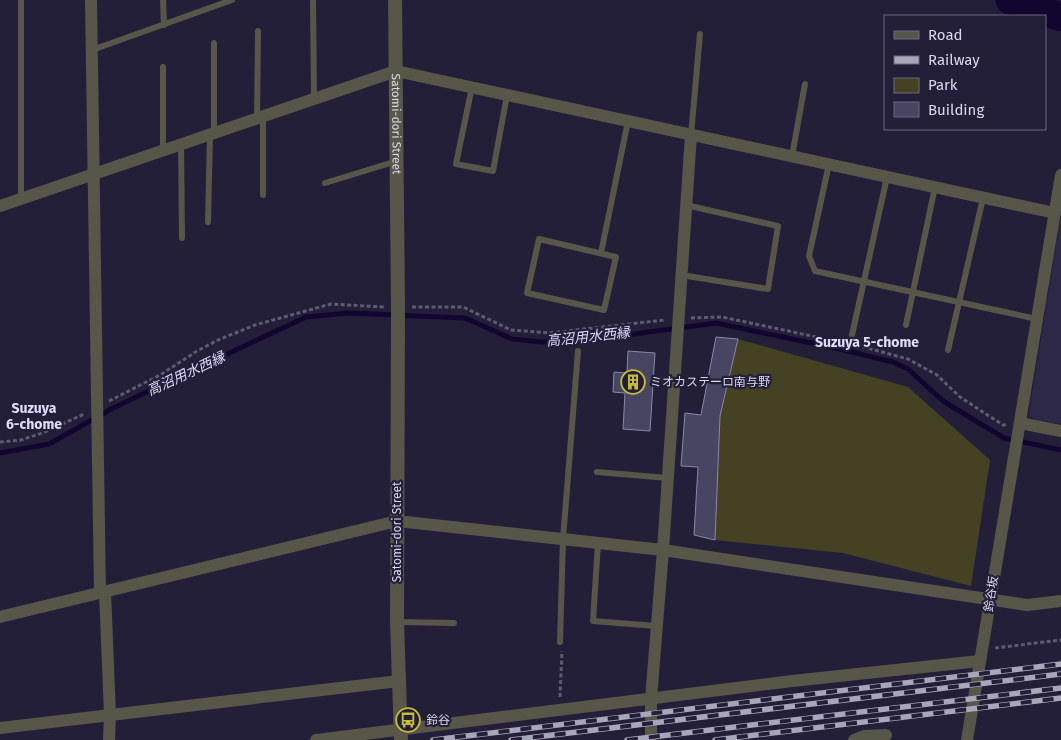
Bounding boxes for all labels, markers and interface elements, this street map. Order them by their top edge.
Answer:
legend [884,15,1046,130]
text: Road [928,26,963,44]
text: Railway [928,51,980,69]
street label: Satomi-dori Street [389,74,404,175]
text: Park [928,76,958,94]
text: Building [928,101,984,119]
water label: 高沼用水西縁 [545,324,633,350]
district label: Suzuya 5-chome [815,334,919,351]
water label: 高沼用水西縁 [144,348,229,399]
building icon: ミオカステーロ南与野 [620,369,646,395]
place label: ミオカステーロ南与野 [650,375,770,389]
district label: Suzuya 6-chome [6,400,62,433]
street label: Satomi-dori Street [390,481,404,582]
street label: 鈴谷坂 [981,575,1001,613]
bus stop icon: 鈴谷 [395,707,421,733]
place label: 鈴谷 [426,713,450,727]

